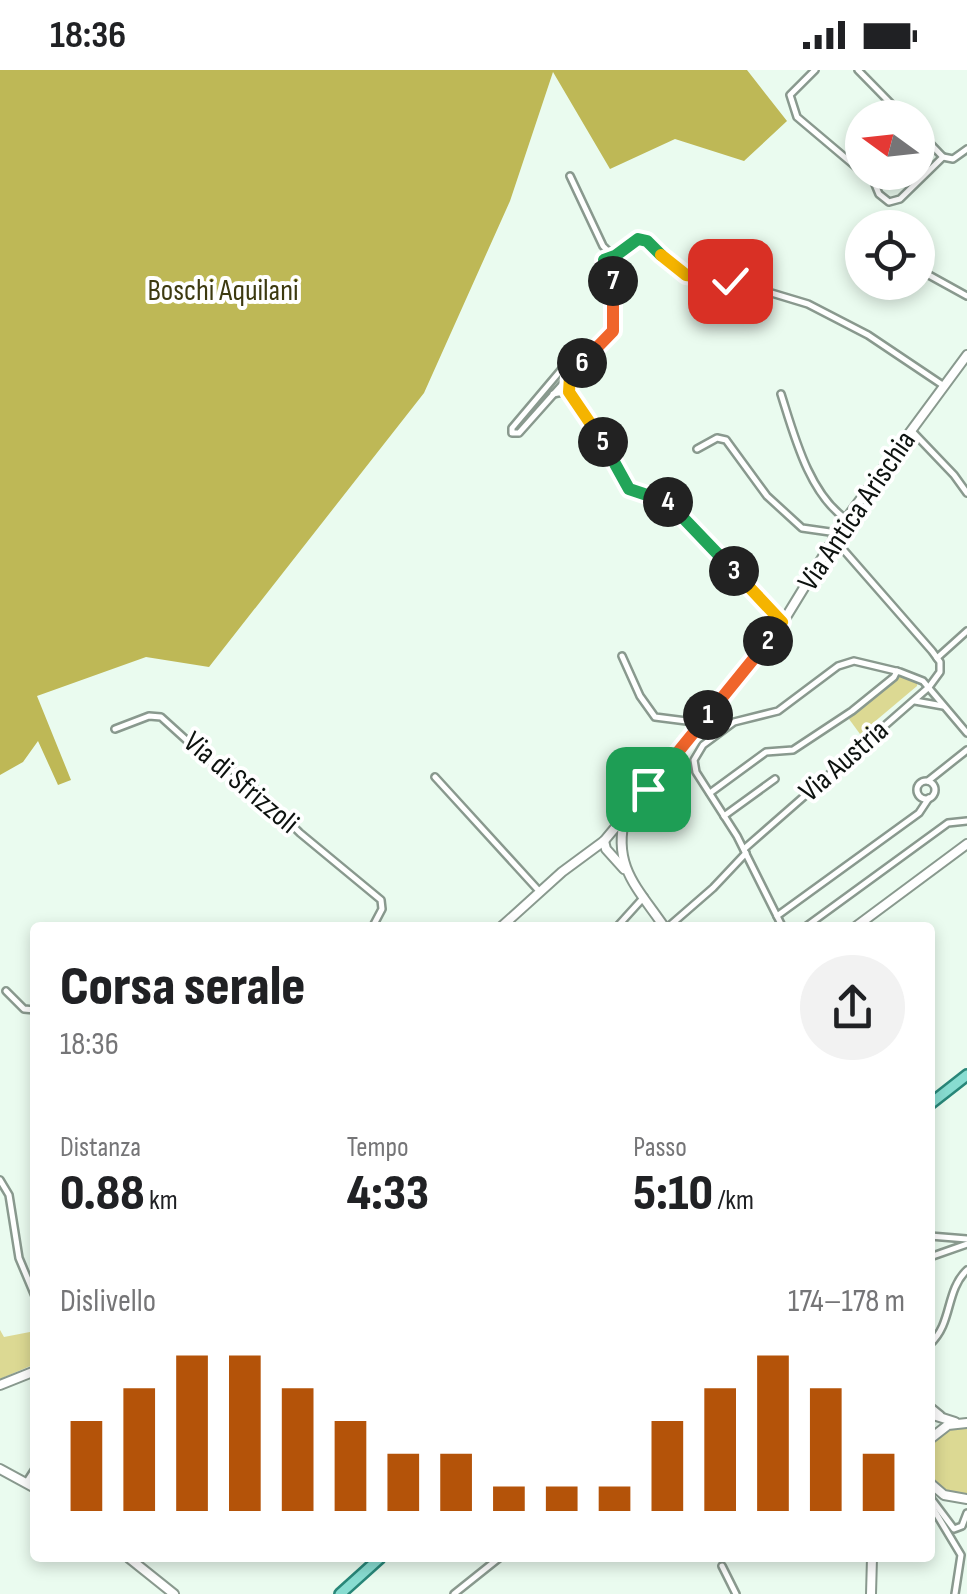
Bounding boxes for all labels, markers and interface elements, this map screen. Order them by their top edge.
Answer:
text: 18:36 [50,13,126,58]
north arrow [845,100,935,190]
map controls [845,100,935,300]
button: locate [845,210,935,300]
pin [688,239,773,324]
icon: check [703,254,758,309]
pin: 7 [588,256,638,306]
text: 7 [607,264,619,297]
park label: Boschi Aquilani [147,273,299,309]
pin: 6 [557,338,607,388]
text: 6 [575,346,589,379]
pin: 5 [578,417,628,467]
street label: Via Antica Arischia [790,424,924,598]
text: 5 [597,425,609,458]
pin: 4 [643,477,693,527]
text: 4 [661,485,675,518]
pin: 3 [709,546,759,596]
text: 3 [728,554,740,587]
pin: 2 [743,616,793,666]
text: 2 [762,624,774,657]
pin: 1 [683,690,733,740]
text: 1 [703,698,713,731]
street label: Via Austria [792,712,896,810]
street label: Via di Sfrizzoli [176,724,306,842]
pin [606,747,691,832]
icon: arrive [621,762,676,817]
text: Corsa serale [60,954,305,1021]
button: share [800,955,905,1060]
text: 18:36 [60,1025,119,1064]
text: Distanza [60,1131,141,1164]
text: Tempo [347,1131,409,1164]
text: Passo [633,1131,687,1164]
text: 0.88 [60,1164,145,1224]
text: 4:33 [347,1164,429,1224]
text: 5:10 [633,1164,713,1224]
text: km [145,1184,178,1217]
text: /km [713,1184,754,1217]
text: Dislivello [60,1282,156,1321]
text: 174–178 m [788,1282,905,1321]

